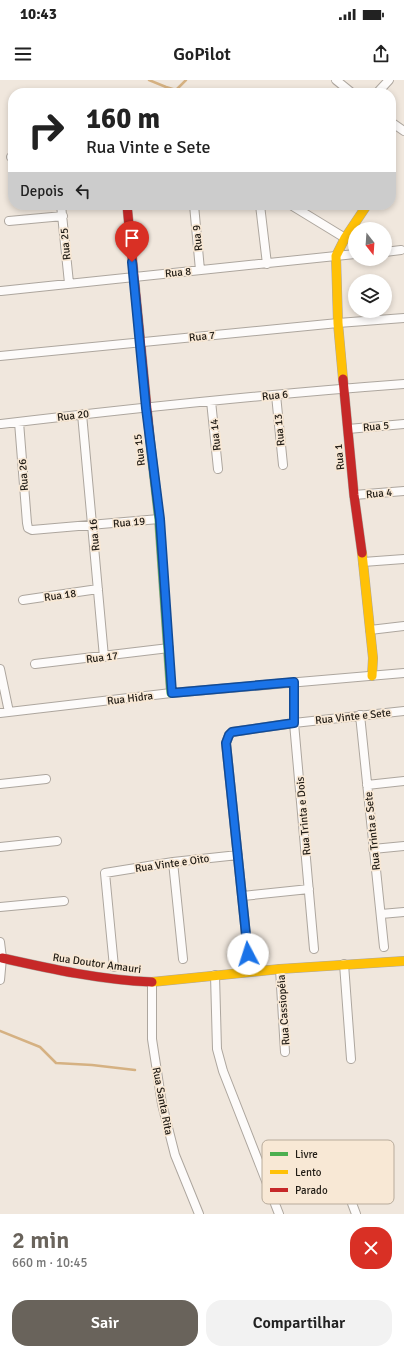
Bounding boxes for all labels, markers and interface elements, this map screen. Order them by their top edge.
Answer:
text: 10:43 [20,5,57,23]
icon: menu [12,43,34,65]
text: GoPilot [173,43,231,65]
icon: share [370,43,392,65]
text: 160 m [86,102,160,136]
icon: right [20,104,72,156]
text: Rua Vinte e Sete [86,136,211,158]
icon: left [72,180,94,202]
text: Depois [20,182,64,200]
pin [115,221,149,262]
north arrow [348,222,392,266]
map controls [348,222,392,318]
street label: Rua 9 [190,224,205,252]
street label: Rua 25 [58,227,73,261]
icon: arrive [121,227,143,249]
street label: Rua 8 [164,265,192,280]
button: layers [348,274,392,318]
street label: Rua 7 [188,329,216,344]
street label: Rua 6 [261,388,289,403]
street label: Rua 20 [56,407,90,424]
street label: Rua 13 [272,413,287,447]
street label: Rua 14 [207,418,224,452]
street label: Rua 5 [362,419,390,434]
street label: Rua 15 [131,433,148,467]
street label: Rua 1 [332,443,347,471]
street label: Rua 26 [16,458,31,492]
street label: Rua 4 [365,486,393,501]
street label: Rua 19 [112,515,146,530]
street label: Rua 16 [87,518,102,552]
street label: Rua 18 [43,587,77,604]
street label: Rua 17 [85,649,119,666]
street label: Rua Hidra [106,689,154,708]
street label: Rua Vinte e Sete [315,706,392,727]
street label: Rua Trinta e Dois [294,776,313,856]
street label: Rua Trinta e Sete [362,791,383,871]
street label: Rua Vinte e Oito [134,852,210,875]
position arrow [227,933,269,975]
street label: Rua Doutor Amauri [52,951,142,976]
street label: Rua Cassiopéia [275,974,292,1046]
street label: Rua Santa Rita [150,1066,176,1137]
legend [262,1140,394,1204]
text: Livre [295,1148,318,1161]
text: Lento [295,1166,322,1179]
text: Parado [295,1184,328,1197]
text: 2 min [12,1225,69,1255]
button: close [350,1227,392,1269]
text: 660 m · 10:45 [12,1255,88,1271]
button: Sair [12,1300,198,1346]
button: Compartilhar [206,1300,392,1346]

